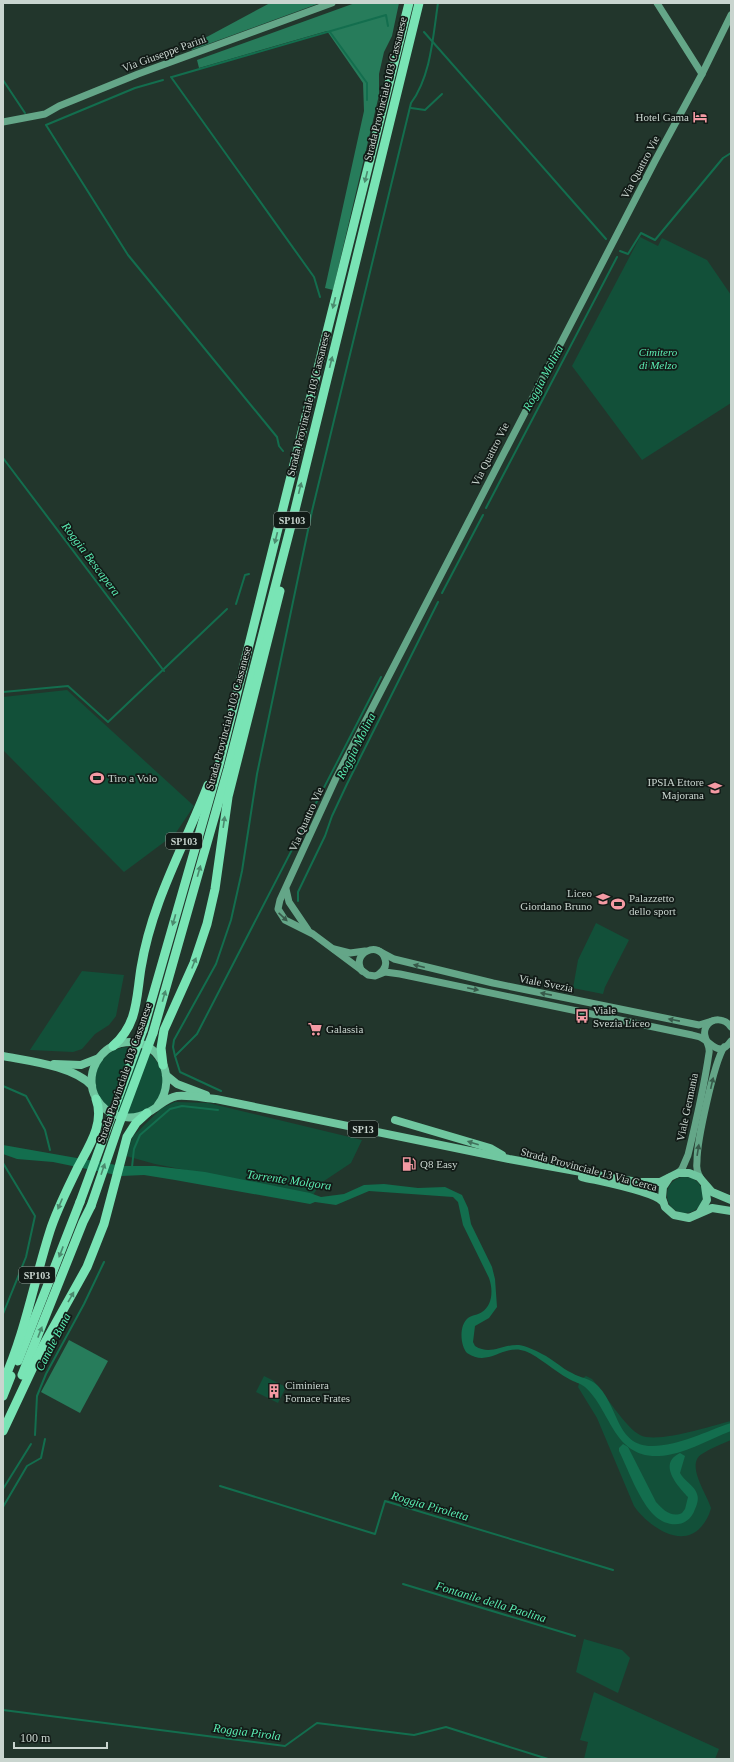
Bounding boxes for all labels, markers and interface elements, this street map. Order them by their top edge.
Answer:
street label: Strada Provinciale 103 Cassanese [361,16,409,162]
street label: Via Giuseppe Parini [120,32,208,74]
hotel icon: Hotel Gama [692,109,708,125]
place label: Hotel Gama [636,111,689,123]
street label: Via Quattro Vie [618,133,662,200]
one-way arrow [362,171,368,183]
one-way arrow [331,297,337,309]
street label: Strada Provinciale 103 Cassanese [284,331,332,477]
water label: Roggia Molina [519,343,566,414]
park label: Cimitero di Melzo [639,346,678,371]
one-way arrow [328,355,334,367]
street label: Via Quattro Vie [469,420,511,488]
one-way arrow [297,482,303,494]
road number: SP103 [274,512,310,528]
water label: Roggia Bescapera [58,519,123,598]
one-way arrow [272,531,278,544]
street label: Strada Provinciale 103 Cassanese [203,645,253,791]
water label: Roggia Molina [333,711,379,782]
sports icon: Tiro a Volo [89,770,105,786]
place label: Tiro a Volo [108,772,158,784]
place label: IPSIA Ettore Majorana [647,776,704,801]
school or university icon: IPSIA Ettore Majorana [707,780,723,796]
street label: Via Quattro Vie [286,785,326,853]
one-way arrow [221,816,227,828]
road number: SP103 [166,833,202,849]
one-way arrow [196,864,202,876]
place label: Liceo Giordano Bruno [520,887,592,912]
school or university icon: Liceo Giordano Bruno [595,891,611,907]
place label: Palazzetto dello sport [629,892,676,917]
sports icon: Palazzetto dello sport [610,896,626,912]
one-way arrow [278,912,288,921]
one-way arrow [171,915,177,927]
one-way arrow [192,956,198,968]
one-way arrow [413,963,425,969]
street label: Viale Svezia [518,972,574,994]
one-way arrow [467,986,479,992]
one-way arrow [161,990,167,1002]
one-way arrow [540,990,552,996]
street label: Strada Provinciale 103 Cassanese [94,1001,154,1145]
place label: Viale Svezia Liceo [593,1004,651,1029]
bus stop icon: Viale Svezia Liceo [574,1008,590,1024]
one-way arrow [668,1016,680,1022]
supermarket icon: Galassia [307,1021,323,1037]
place label: Galassia [326,1023,363,1035]
street label: Viale Germania [674,1072,700,1142]
one-way arrow [710,1077,716,1089]
road number: SP13 [348,1121,378,1137]
one-way arrow [467,1140,479,1146]
one-way arrow [695,1143,701,1156]
street label: Strada Provinciale 13 Via Cerca [519,1145,659,1193]
fuel station icon: Q8 Easy [401,1156,417,1172]
place label: Q8 Easy [420,1158,458,1170]
one-way arrow [101,1163,107,1175]
water label: Torrente Molgora [246,1167,332,1193]
one-way arrow [57,1199,63,1210]
one-way arrow [57,1246,63,1258]
road number: SP103 [19,1267,55,1283]
one-way arrow [68,1291,75,1303]
water label: Canale Buna [32,1311,74,1373]
one-way arrow [37,1326,43,1338]
place label: Ciminiera Fornace Frates [285,1379,350,1404]
building icon: Ciminiera Fornace Frates [266,1383,282,1399]
water label: Roggia Piroletta [389,1488,470,1524]
water label: Fontanile della Paolina [433,1578,548,1625]
water label: Roggia Pirola [211,1721,282,1743]
scale bar [14,1724,107,1750]
text: 100 m [20,1731,51,1745]

